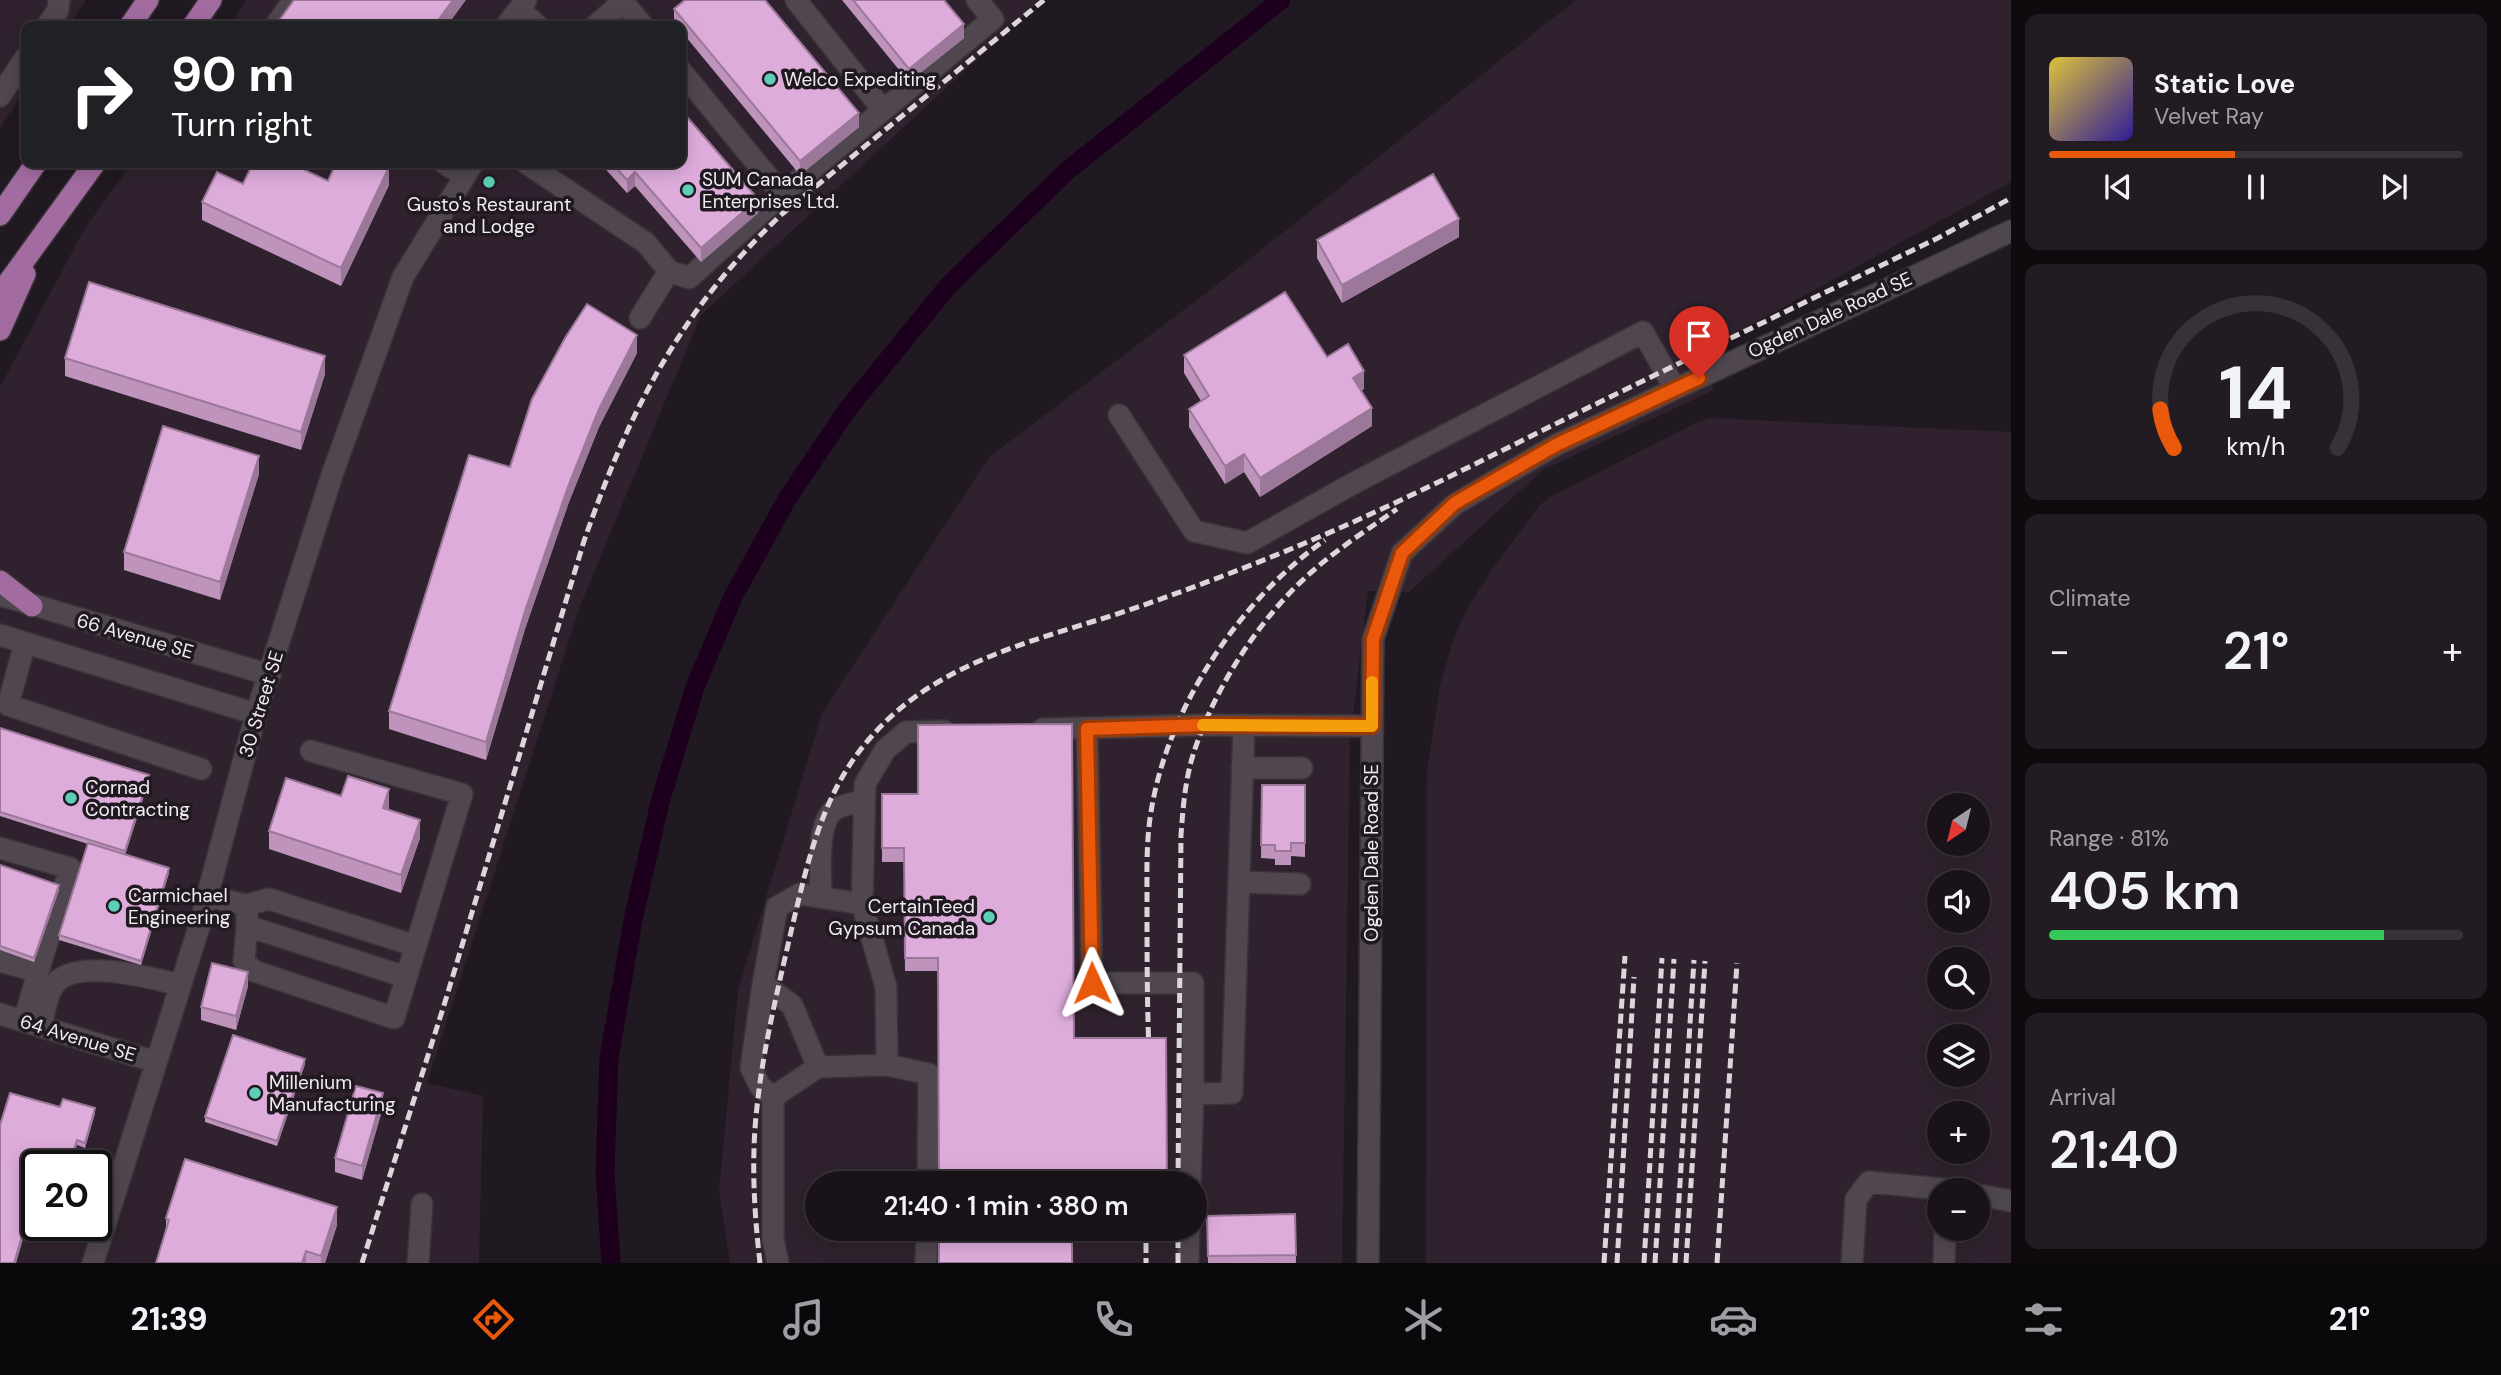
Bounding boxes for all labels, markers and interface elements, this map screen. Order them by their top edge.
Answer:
text: 90 m [171,42,294,106]
icon: right [56,49,147,140]
place label: Welco Expediting [784,67,937,92]
text: Static Love [2154,67,2295,101]
marker: Welco Expediting [762,71,778,87]
text: Velvet Ray [2154,101,2264,131]
text: Turn right [171,104,313,146]
place label: SUM Canada Enterprises Ltd. [702,167,839,214]
icon: previous [2099,168,2137,206]
icon: pause [2237,168,2275,206]
icon: next [2375,168,2413,206]
marker: Gusto's Restaurant and Lodge [481,174,497,190]
marker: SUM Canada Enterprises Ltd. [680,182,696,198]
place label: Gusto's Restaurant and Lodge [407,192,571,239]
street label: Ogden Dale Road SE [1744,266,1916,364]
pin [1669,306,1729,378]
icon: arrive [1680,317,1718,355]
text: 14 [2219,346,2293,441]
text: km/h [2226,429,2286,462]
text: Climate [2049,583,2131,613]
street label: 66 Avenue SE [74,607,196,665]
text: 21° [2223,617,2289,685]
text: − [2049,626,2070,676]
text: + [2442,626,2463,676]
street label: 30 Street SE [233,648,289,760]
street label: Ogden Dale Road SE [1359,764,1384,942]
place label: Cornad Contracting [85,775,190,822]
marker: Cornad Contracting [63,790,79,806]
north arrow [1927,793,1990,856]
map controls [1927,793,1990,1241]
text: Range · 81% [2049,823,2169,853]
text: 405 km [2049,857,2240,925]
button: sound [1927,870,1990,933]
place label: Carmichael Engineering [128,883,231,930]
place label: CertainTeed Gypsum Canada [828,894,975,941]
marker: Carmichael Engineering [106,898,122,914]
marker: CertainTeed Gypsum Canada [981,909,997,925]
position arrow [1055,946,1129,1020]
button: search [1927,947,1990,1010]
street label: 64 Avenue SE [17,1009,139,1067]
button: layers [1927,1024,1990,1087]
place label: Millenium Manufacturing [269,1070,396,1117]
text: Arrival [2049,1082,2116,1112]
marker: Millenium Manufacturing [247,1085,263,1101]
button: + [1927,1101,1990,1164]
text: 21:40 [2049,1116,2179,1184]
speed limit sign: 20 [21,1150,112,1241]
button: − [1927,1178,1990,1241]
text: 21:40 · 1 min · 380 m [883,1189,1129,1223]
icon: directions [469,1295,518,1344]
icon: music [779,1295,828,1344]
icon: phone [1089,1295,1138,1344]
icon: climate [1399,1295,1448,1344]
icon: car [1709,1295,1758,1344]
icon: filters [2019,1295,2068,1344]
text: 21:39 [131,1298,208,1340]
text: 21° [2329,1298,2370,1340]

